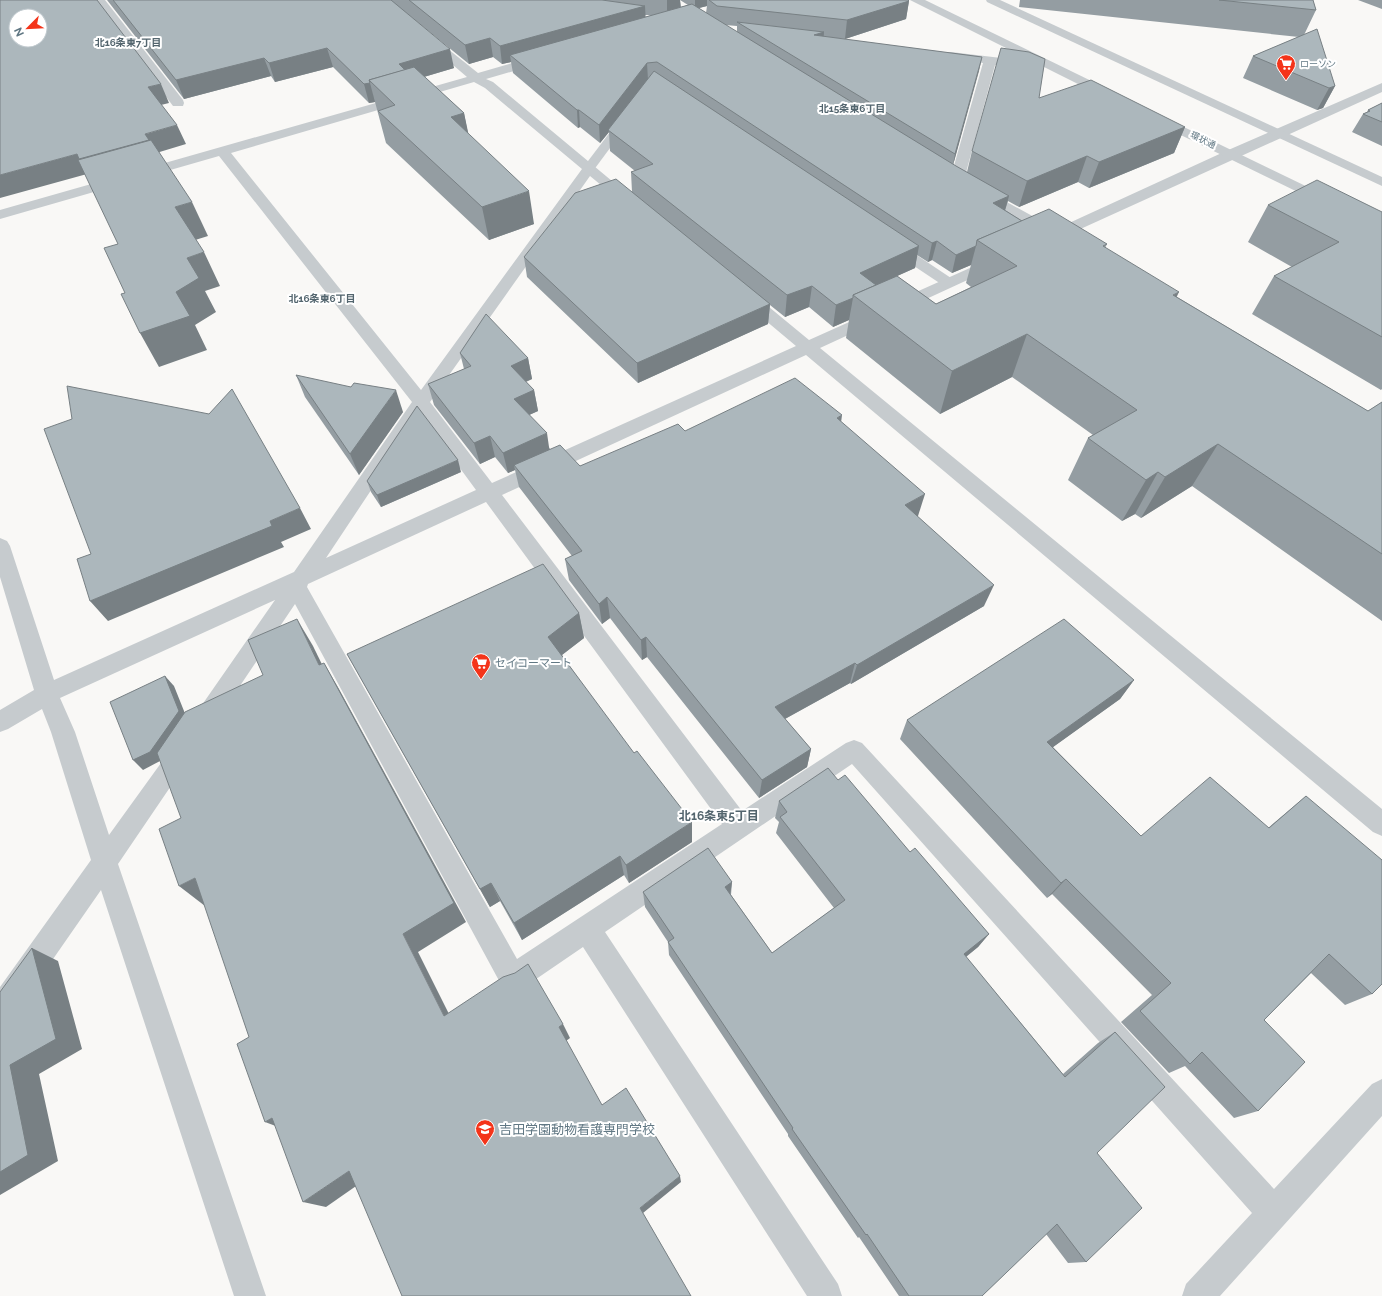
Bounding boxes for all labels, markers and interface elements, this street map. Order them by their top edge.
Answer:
north arrow [8,8,48,48]
text: N [12,25,27,38]
district label: 北16条東7丁目 [95,37,161,48]
supermarket icon: ローソン [1275,53,1297,81]
place label: ローソン [1300,59,1336,69]
district label: 北15条東6丁目 [819,103,885,114]
street label: 環状通 [1189,129,1218,150]
district label: 北16条東6丁目 [288,293,356,304]
supermarket icon: セイコーマート [470,652,492,680]
place label: セイコーマート [495,657,572,670]
district label: 北16条東5丁目 [679,809,759,823]
school or university icon: 吉田学園動物看護専門学校 [474,1118,496,1146]
place label: 吉田学園動物看護専門学校 [499,1122,655,1137]

